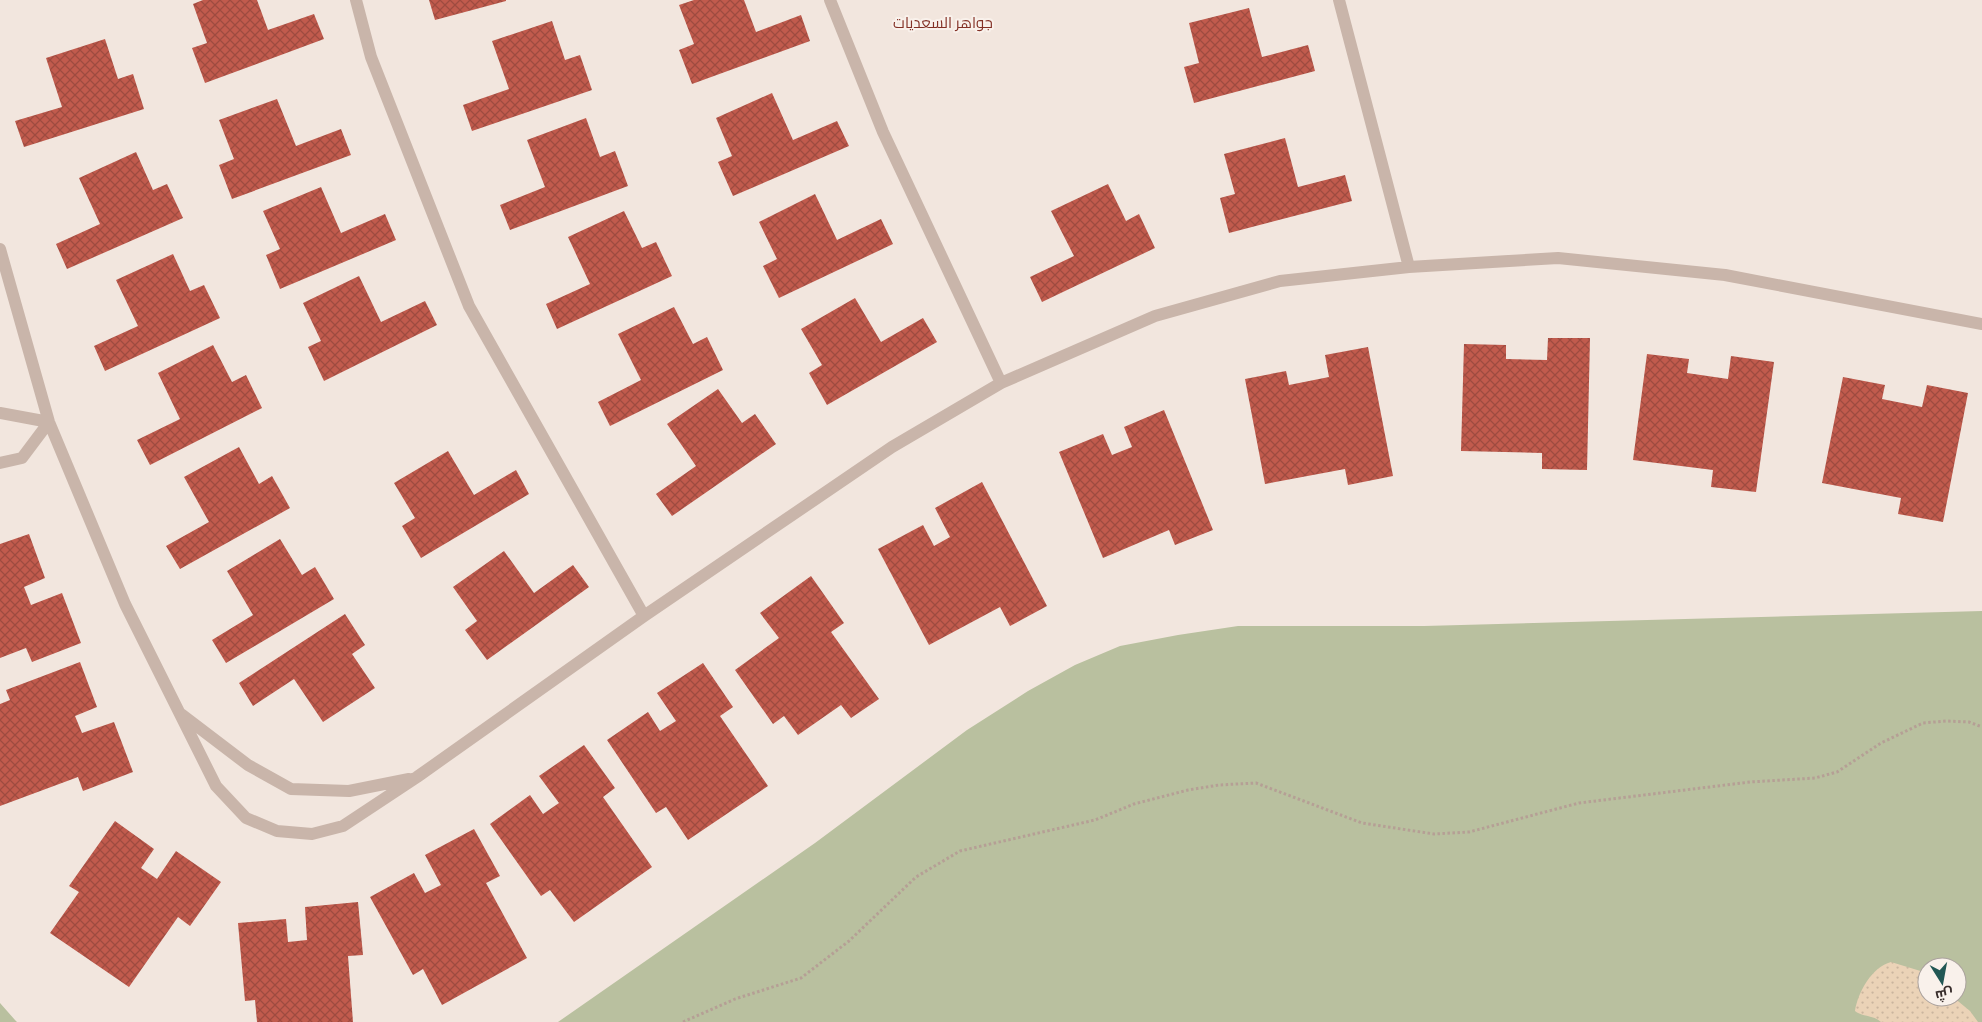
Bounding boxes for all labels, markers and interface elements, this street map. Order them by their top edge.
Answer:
district label: جواهر السعديات [893,14,993,32]
north arrow [1917,957,1967,1007]
text: ش [1934,984,1955,1004]

